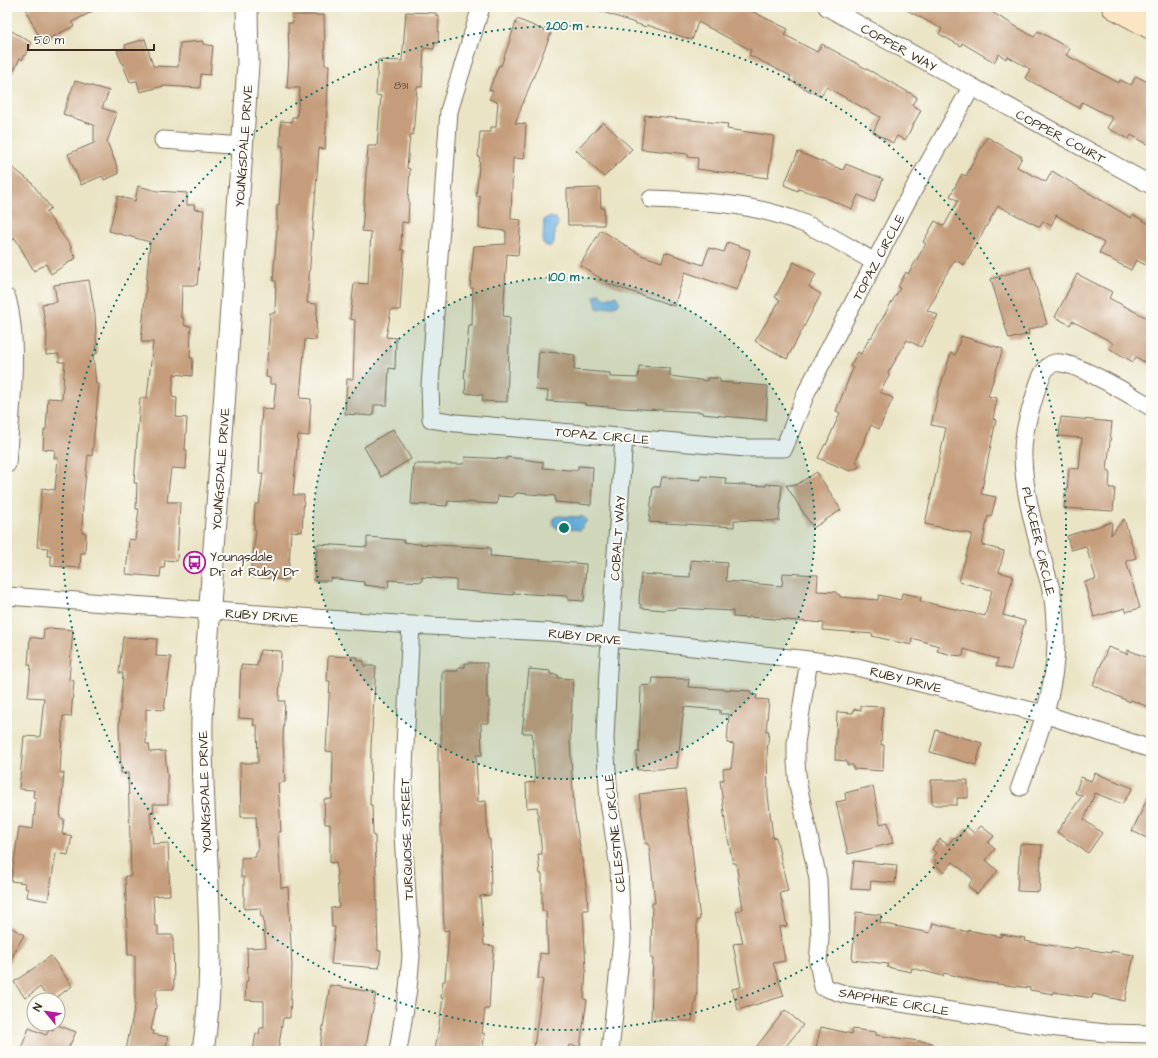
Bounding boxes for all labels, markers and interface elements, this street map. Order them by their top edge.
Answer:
text: 200 m [545,18,583,35]
street label: COPPER WAY [857,20,940,76]
scale bar [28,26,154,52]
text: 50 m [34,32,65,49]
house number: 831 [394,78,409,93]
street label: YOUNGSDALE DRIVE [231,84,257,208]
street label: COPPER COURT [1012,106,1109,169]
street label: TOPAZ CIRCLE [849,211,909,304]
text: 100 m [549,269,580,286]
street label: YOUNGSDALE DRIVE [208,407,234,531]
street label: TOPAZ CIRCLE [554,423,650,449]
street label: PLACEER CIRCLE [1017,485,1059,598]
street label: COBALT WAY [606,495,630,581]
centre of rings [557,521,571,535]
place label: Youngsdale Dr at Ruby Dr [210,548,299,582]
bus stop icon: Youngsdale Dr at Ruby Dr [182,550,208,576]
street label: RUBY DRIVE [225,604,300,628]
street label: RUBY DRIVE [547,624,623,650]
street label: RUBY DRIVE [868,662,944,698]
street label: YOUNGSDALE DRIVE [194,730,216,854]
street label: CELESTINE CIRCLE [600,772,630,893]
street label: TURQUOISE STREET [396,777,418,900]
street label: SAPPHIRE CIRCLE [837,983,951,1021]
north arrow [26,992,66,1032]
text: N [29,1001,46,1014]

